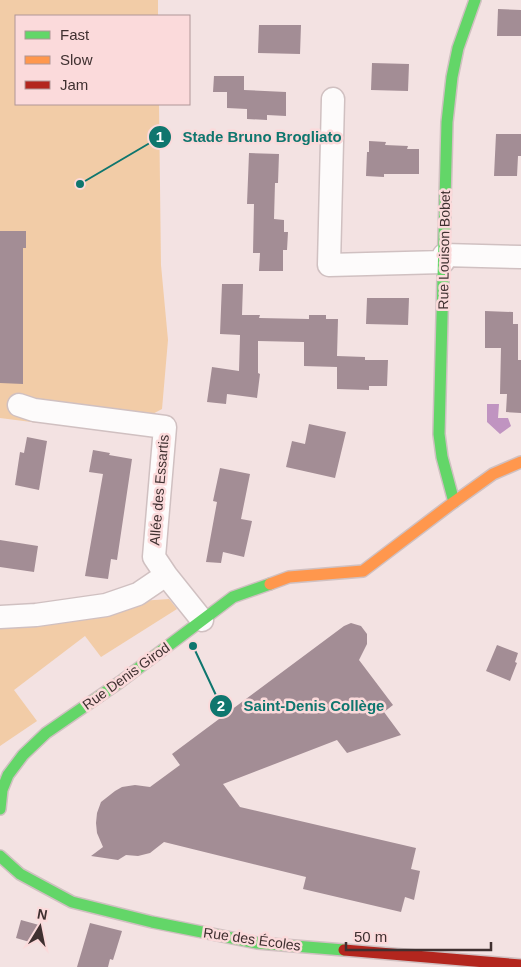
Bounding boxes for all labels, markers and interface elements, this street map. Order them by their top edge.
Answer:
legend [15,15,190,105]
text: Fast [60,26,90,43]
text: Slow [60,51,93,68]
text: Jam [60,76,88,93]
callout: Stade Bruno Brogliato [148,122,352,152]
text: 1 [156,128,164,145]
text: Stade Bruno Brogliato [182,128,342,145]
street label: Rue Louison Bobet [435,190,453,310]
street label: Allée des Essartis [146,434,172,546]
street label: Rue Denis Girod [79,639,173,713]
callout: Saint-Denis Collège [208,691,394,721]
text: 2 [217,697,225,714]
text: Saint-Denis Collège [244,697,384,714]
north arrow [15,902,65,952]
text: N [36,905,49,923]
scale bar [346,920,491,952]
street label: Rue des Écoles [202,924,302,954]
text: 50 m [354,928,387,945]

